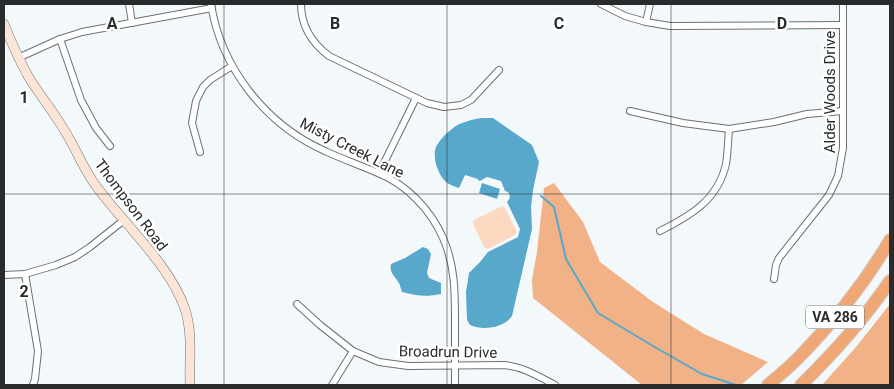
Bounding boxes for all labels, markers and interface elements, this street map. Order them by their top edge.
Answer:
text: A [107,14,118,33]
text: B [330,14,340,33]
text: C [554,14,564,33]
text: D [777,14,787,33]
street label: Alder Woods Drive [821,31,839,153]
text: 1 [19,88,29,107]
street label: Misty Creek Lane [297,114,407,182]
street label: Thompson Road [91,156,171,254]
text: 2 [19,282,29,301]
road number: VA 286 [806,306,864,328]
street label: Broadrun Drive [399,342,497,362]

